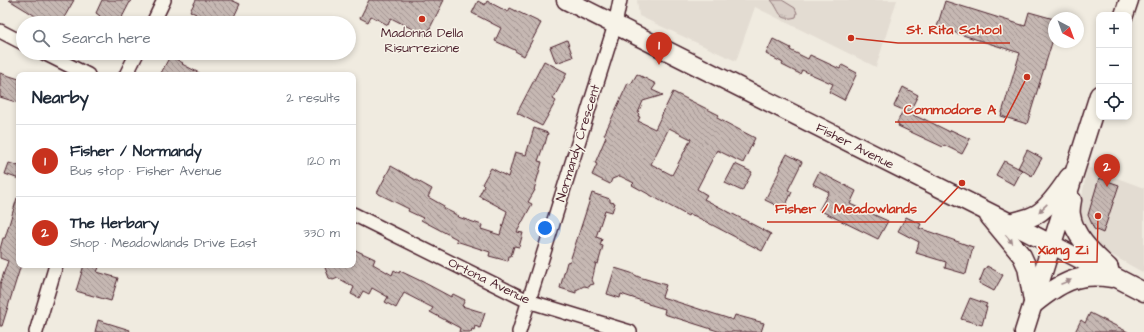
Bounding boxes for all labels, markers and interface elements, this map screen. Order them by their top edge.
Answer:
north arrow [1048,12,1084,48]
map controls [1096,12,1132,120]
button: + [1096,12,1132,48]
marker: Madonna Della Risurrezione [417,14,427,24]
search box [16,16,356,60]
callout: St. Rita School [898,17,1010,43]
text: St. Rita School [905,20,1003,40]
place label: Madonna Della Risurrezione [381,24,464,57]
icon: search [30,27,52,49]
text: Search here [62,28,151,49]
pin: 1 [646,32,672,65]
button: − [1096,48,1132,84]
street label: Normandy Crescent [552,81,606,204]
button: locate [1096,84,1132,120]
text: Nearby [32,86,89,110]
text: 2 results [286,89,340,107]
callout: Commodore A [895,96,1004,122]
text: Commodore A [904,100,997,120]
street label: Fisher Avenue [813,119,897,173]
text: Fisher / Normandy [70,141,202,162]
text: 1 [44,152,46,170]
text: 120 m [307,152,340,170]
pin: 2 [1094,154,1120,187]
text: Bus stop · Fisher Avenue [70,162,222,180]
callout: Fisher / Meadowlands [767,196,925,222]
text: Fisher / Meadowlands [775,199,917,219]
one-way arrow [1038,203,1048,213]
text: The Herbary [70,213,159,234]
your location [535,218,555,238]
text: 2 [41,224,49,242]
text: 330 m [303,224,340,242]
text: Shop · Meadowlands Drive East [70,234,257,252]
one-way arrow [1005,234,1014,245]
callout: Xiang Zi [1030,236,1097,262]
text: Xiang Zi [1038,240,1089,261]
street label: Ortona Avenue [445,253,533,309]
one-way arrow [1060,279,1072,285]

